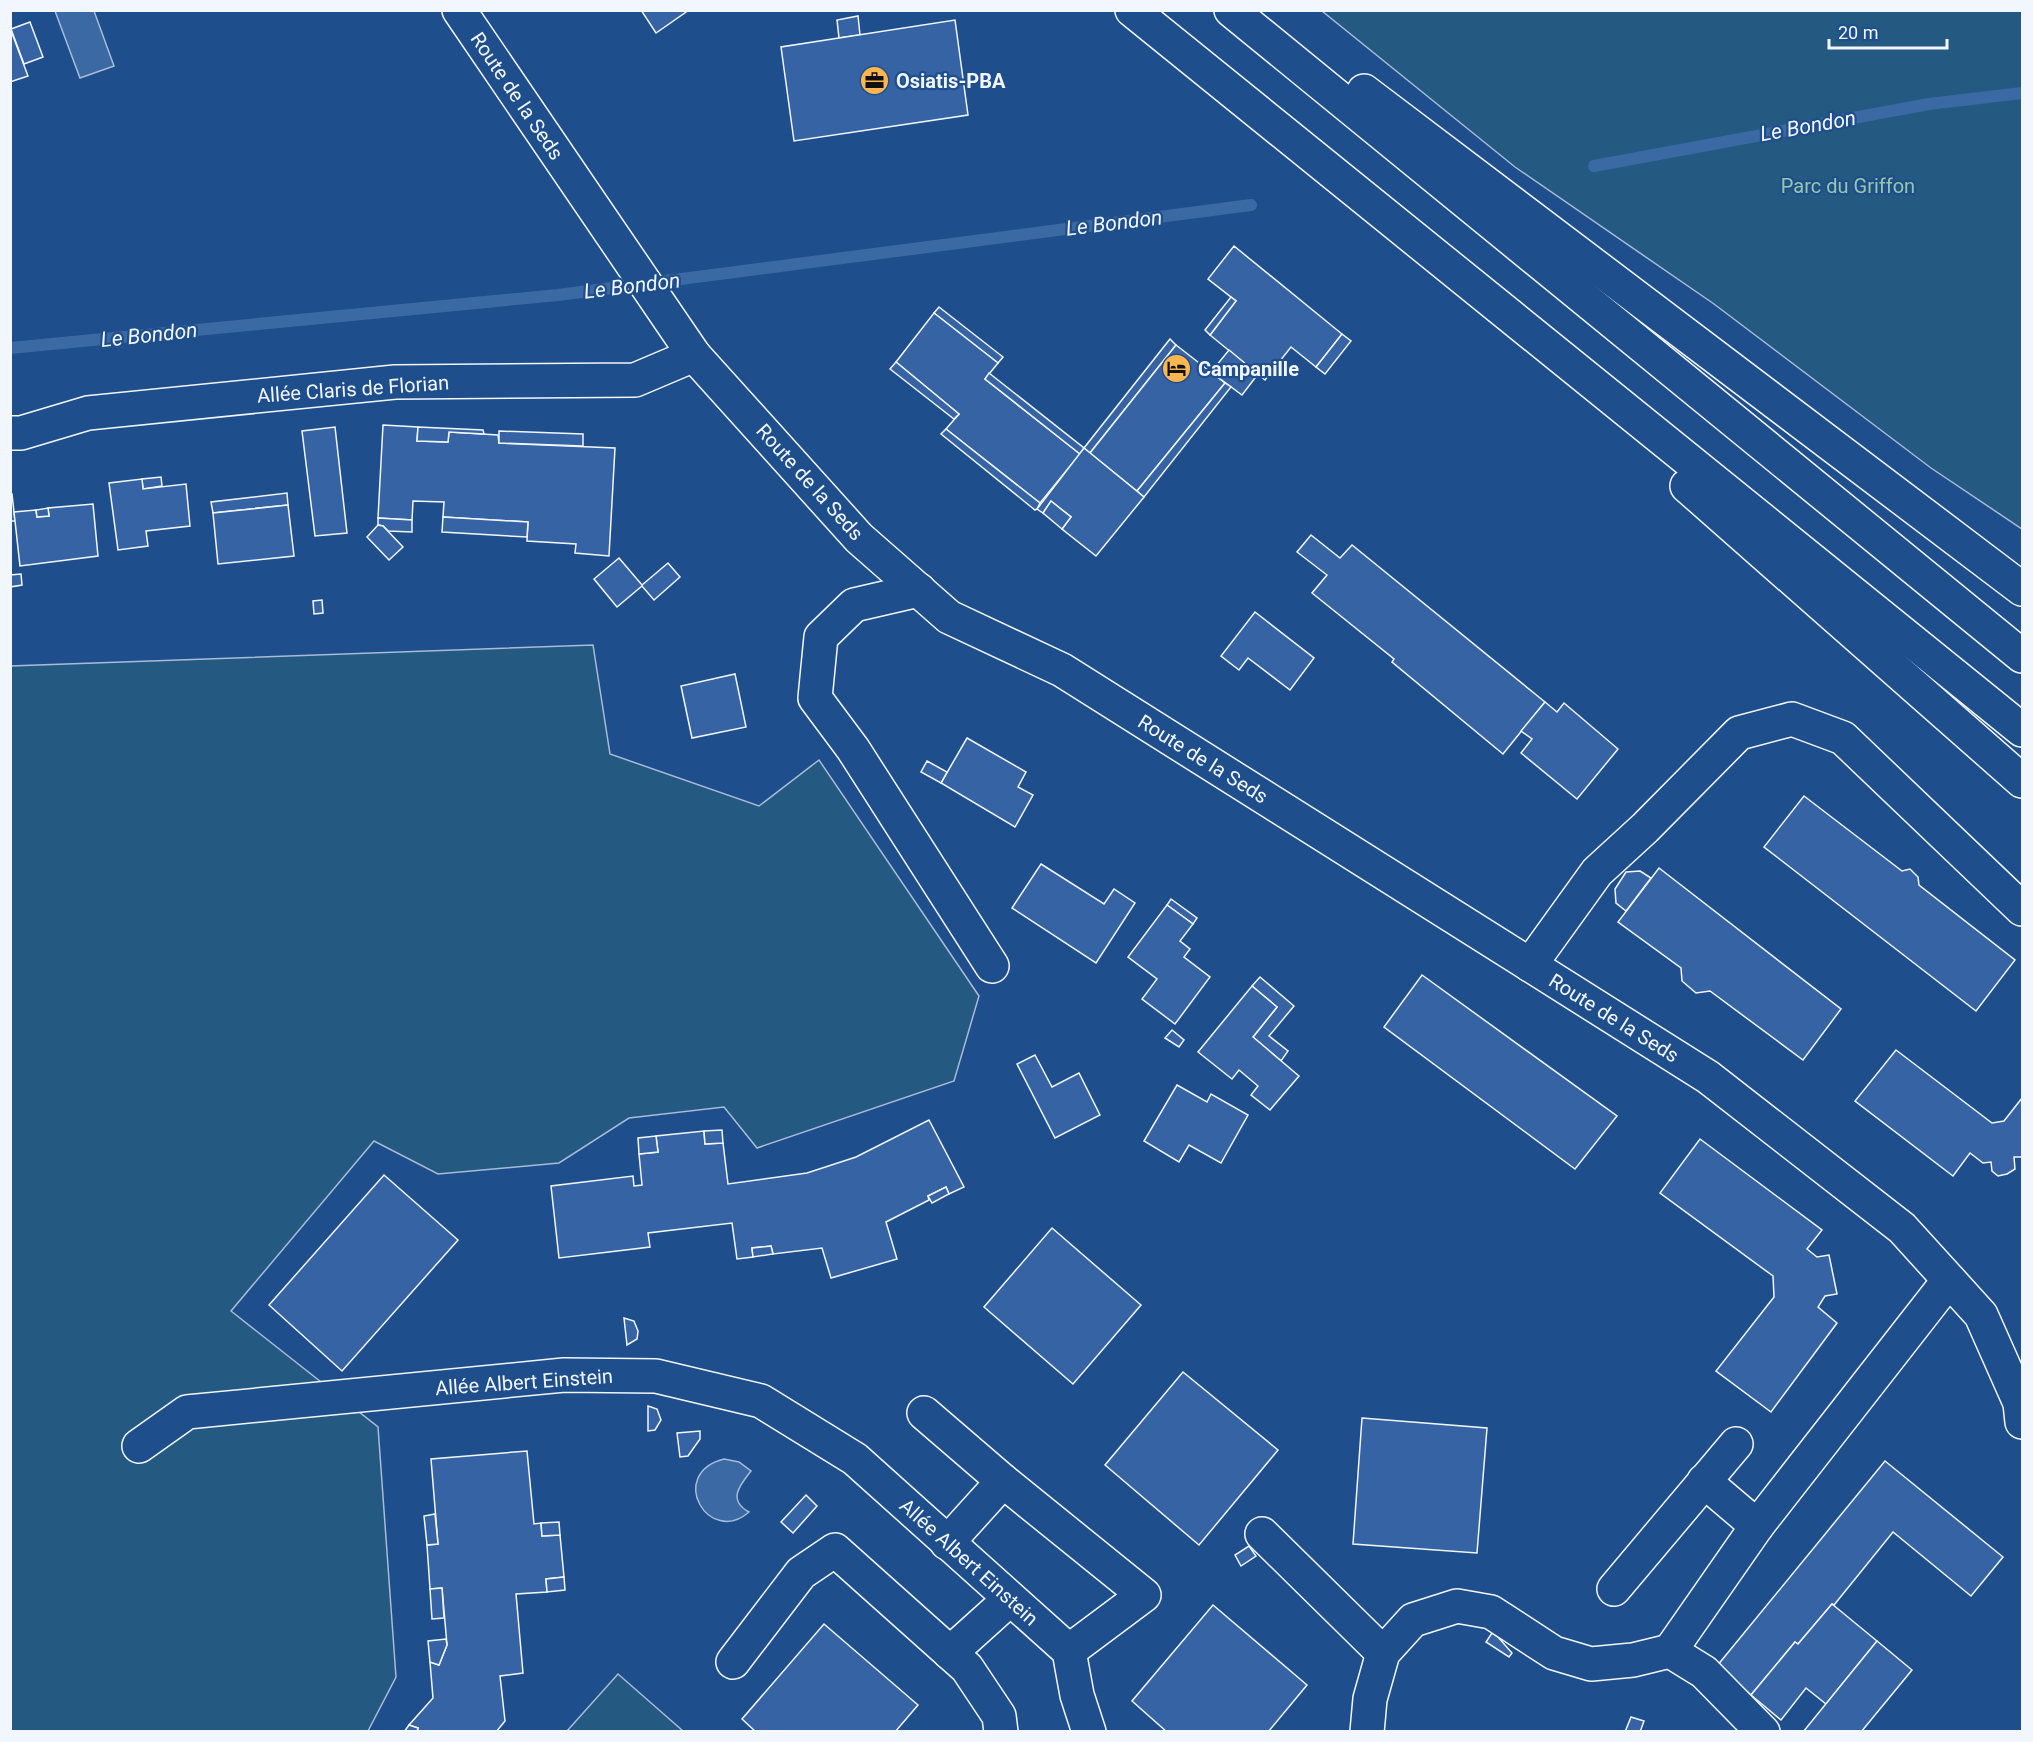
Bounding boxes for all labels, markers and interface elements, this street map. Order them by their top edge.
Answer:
scale bar [1829,12,1948,50]
text: 20 m [1838,22,1878,43]
street label: Route de la Seds [466,28,568,164]
office icon: Osiatis-PBA [859,65,891,97]
place label: Osiatis-PBA [896,69,1006,93]
water label: Le Bondon [1758,106,1858,146]
park label: Parc du Griffon [1781,174,1915,198]
water label: Le Bondon [1064,205,1164,241]
water label: Le Bondon [582,268,682,304]
water label: Le Bondon [100,318,198,352]
hotel icon: Campanille [1161,353,1193,385]
place label: Campanille [1198,357,1299,381]
street label: Allée Claris de Florian [256,370,450,408]
street label: Route de la Seds [751,419,869,545]
street label: Route de la Seds [1134,709,1272,809]
street label: Route de la Seds [1545,968,1683,1068]
street label: Allée Albert Einstein [434,1364,614,1400]
street label: Allée Albert Einstein [895,1493,1043,1631]

